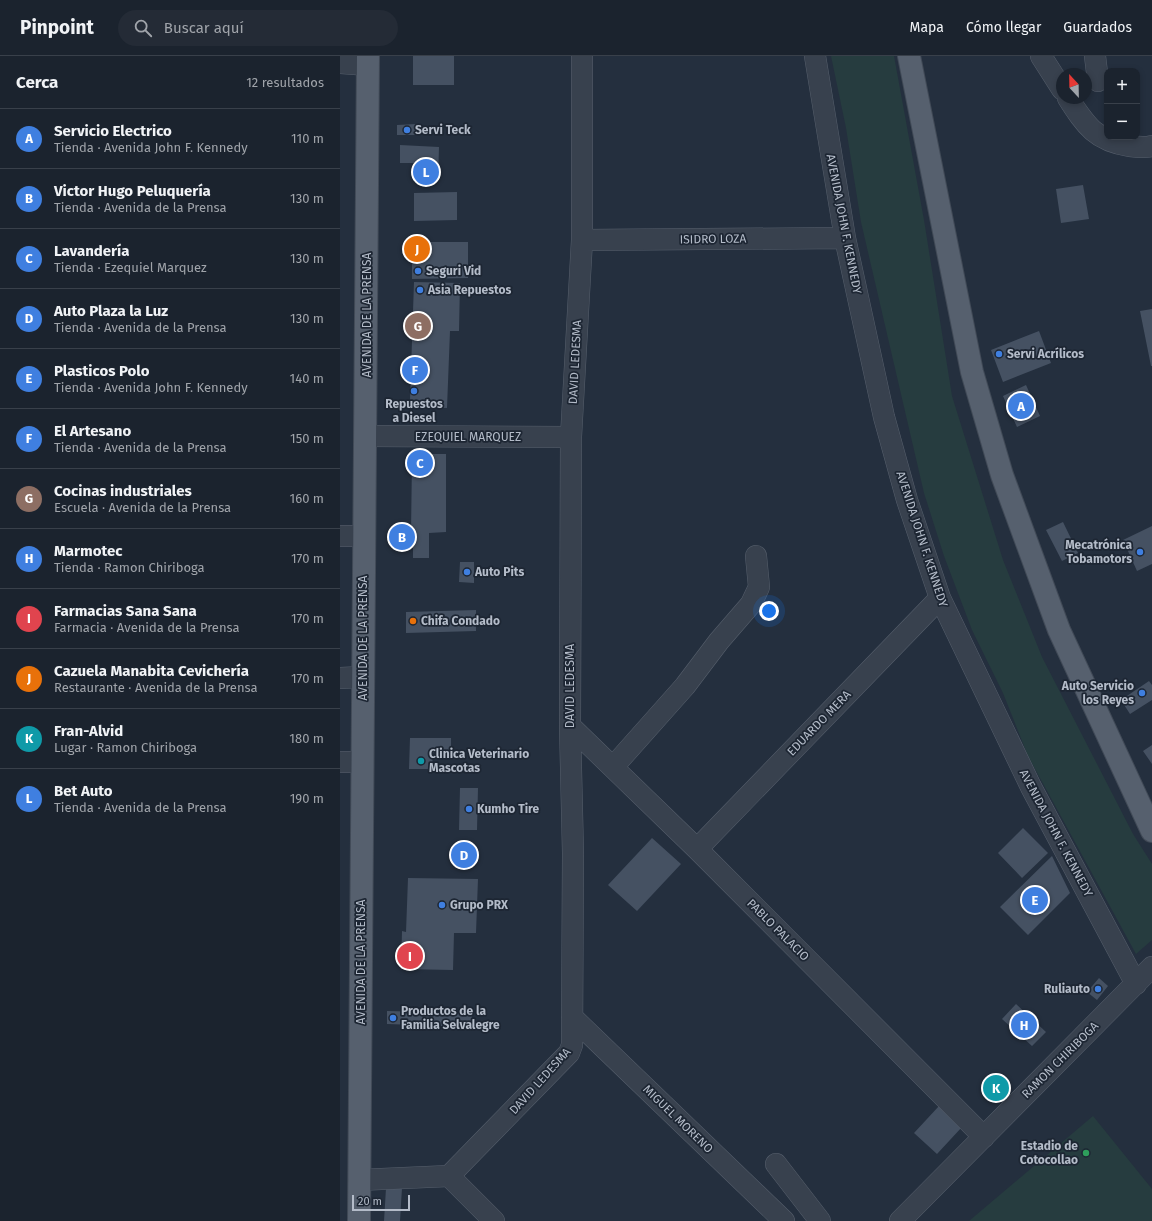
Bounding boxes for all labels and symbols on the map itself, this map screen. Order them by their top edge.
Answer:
north arrow [1056,68,1092,104]
place label: Servi Teck [415,123,471,137]
marker: Servi Teck [402,125,412,135]
street label: AVENIDA JOHN F. KENNEDY [824,153,864,295]
pin: L [413,157,439,187]
street label: ISIDRO LOZA [680,231,747,247]
pin: J [404,234,430,264]
street label: AVENIDA DE LA PRENSA [360,252,374,377]
place label: Seguri Vid [426,264,481,278]
marker: Seguri Vid [413,266,423,276]
place label: Asia Repuestos [427,283,511,297]
marker: Asia Repuestos [415,285,425,295]
pin: G [405,311,431,341]
street label: DAVID LEDESMA [566,319,584,405]
place label: Servi Acrílicos [1007,347,1084,361]
marker: Servi Acrílicos [994,349,1004,359]
pin: F [402,355,428,385]
marker: Repuestos a Diesel [409,386,419,396]
pin: A [1008,391,1034,421]
place label: Repuestos a Diesel [385,397,443,425]
street label: EZEQUIEL MARQUEZ [415,430,521,444]
pin: C [407,448,433,478]
street label: AVENIDA JOHN F. KENNEDY [893,469,951,609]
pin: B [389,522,415,552]
place label: Mecatrónica Tobamotors [1065,538,1132,566]
marker: Mecatrónica Tobamotors [1135,547,1145,557]
place label: Auto Pits [474,565,524,579]
marker: Auto Pits [462,567,472,577]
street label: AVENIDA DE LA PRENSA [356,575,370,700]
your location [759,601,779,621]
place label: Chifa Condado [421,614,500,628]
marker: Chifa Condado [408,616,418,626]
street label: DAVID LEDESMA [563,644,577,728]
place label: Auto Servicio los Reyes [1061,679,1134,707]
street label: EDUARDO MERA [784,687,854,759]
marker: Auto Servicio los Reyes [1137,688,1147,698]
place label: Clinica Veterinario Mascotas [429,747,529,775]
marker: Clinica Veterinario Mascotas [416,756,426,766]
street label: AVENIDA JOHN F. KENNEDY [1016,767,1096,899]
place label: Kumho Tire [477,802,540,816]
marker: Kumho Tire [464,804,474,814]
pin: D [451,840,477,870]
pin: E [1022,885,1048,915]
street label: PABLO PALACIO [744,896,812,964]
place label: Grupo PRX [450,898,509,912]
street label: AVENIDA DE LA PRENSA [354,899,368,1024]
marker: Grupo PRX [437,900,447,910]
pin: I [397,941,423,971]
place label: Ruliauto [1044,982,1090,996]
marker: Ruliauto [1093,984,1103,994]
place label: Productos de la Familia Selvalegre [401,1004,500,1032]
pin: H [1011,1010,1037,1040]
marker: Productos de la Familia Selvalegre [388,1013,398,1023]
street label: RAMON CHIRIBOGA [1019,1019,1101,1101]
street label: DAVID LEDESMA [507,1045,574,1117]
pin: K [983,1073,1009,1103]
street label: MIGUEL MORENO [640,1082,716,1156]
place label: Estadio de Cotocollao [1020,1139,1078,1167]
marker: Estadio de Cotocollao [1081,1148,1091,1158]
scale bar [352,1193,410,1212]

